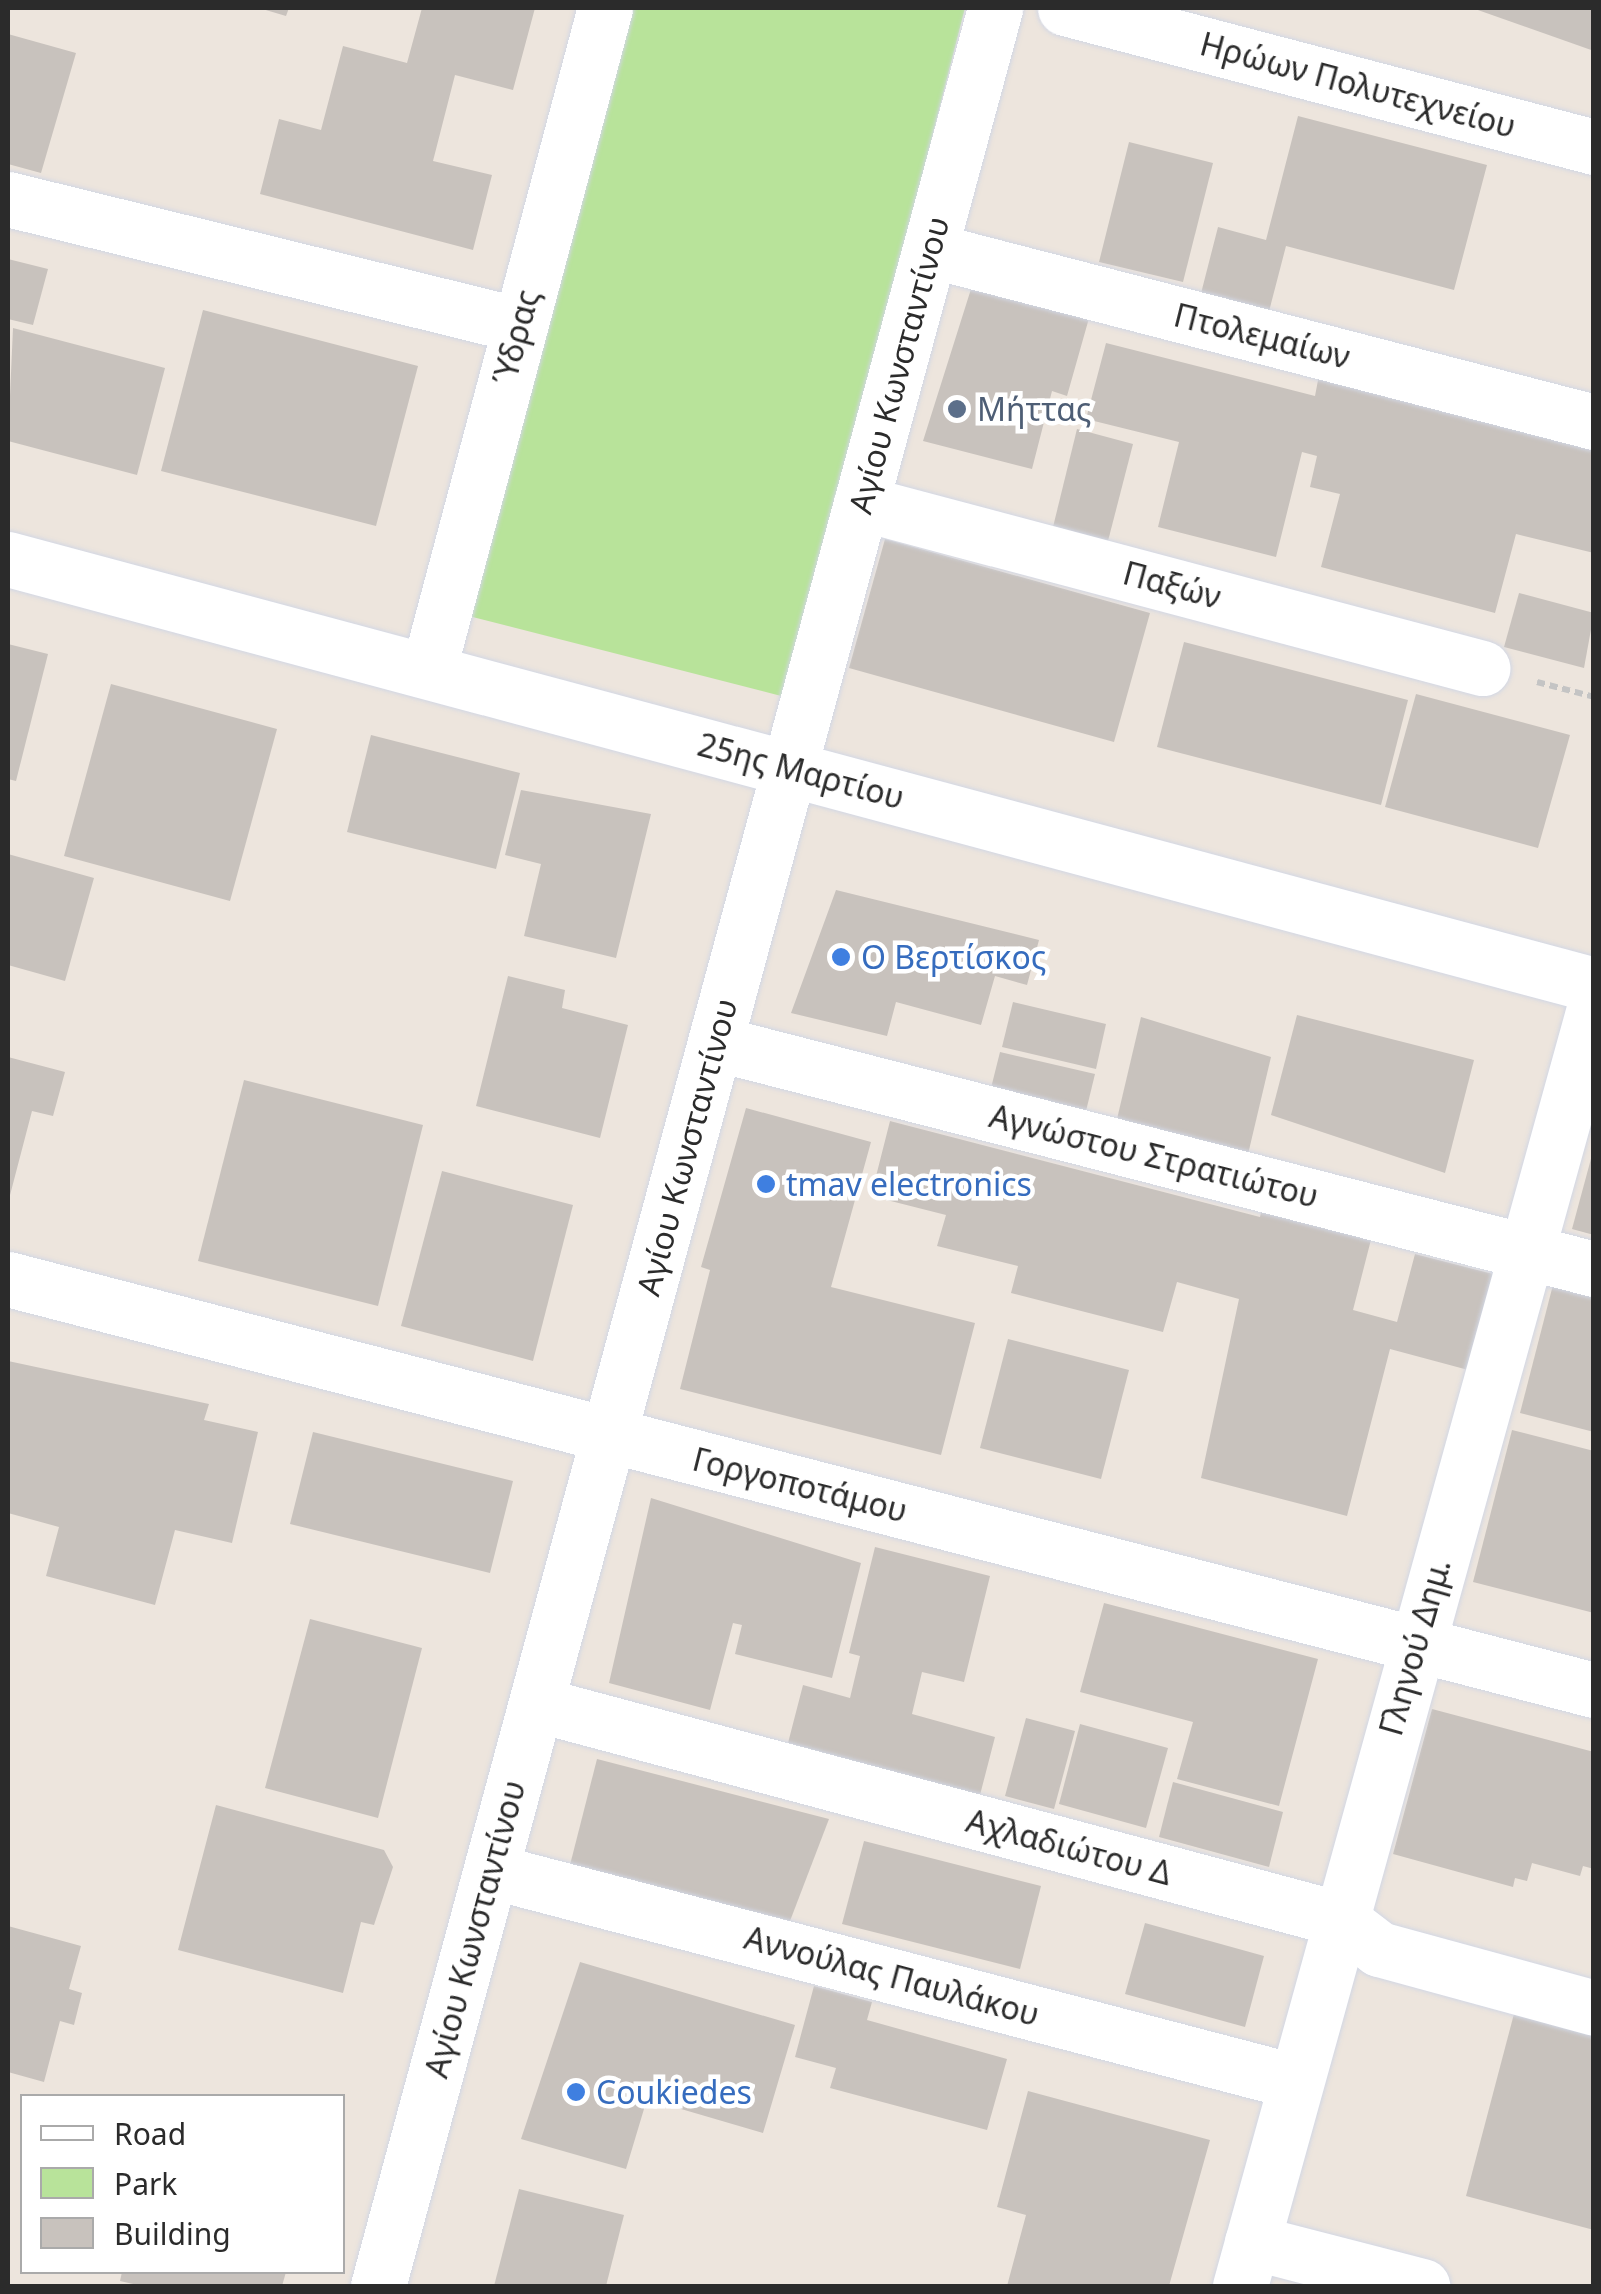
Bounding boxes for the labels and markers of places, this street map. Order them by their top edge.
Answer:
place label: Μήττας [977,390,1091,428]
marker: Μήττας [946,398,968,420]
place label: Ο Βερτίσκος [861,938,1046,976]
marker: Ο Βερτίσκος [830,946,852,968]
place label: tmav electronics [786,1165,1032,1203]
marker: tmav electronics [755,1173,777,1195]
place label: Coukiedes [596,2073,752,2111]
marker: Coukiedes [565,2081,587,2103]

